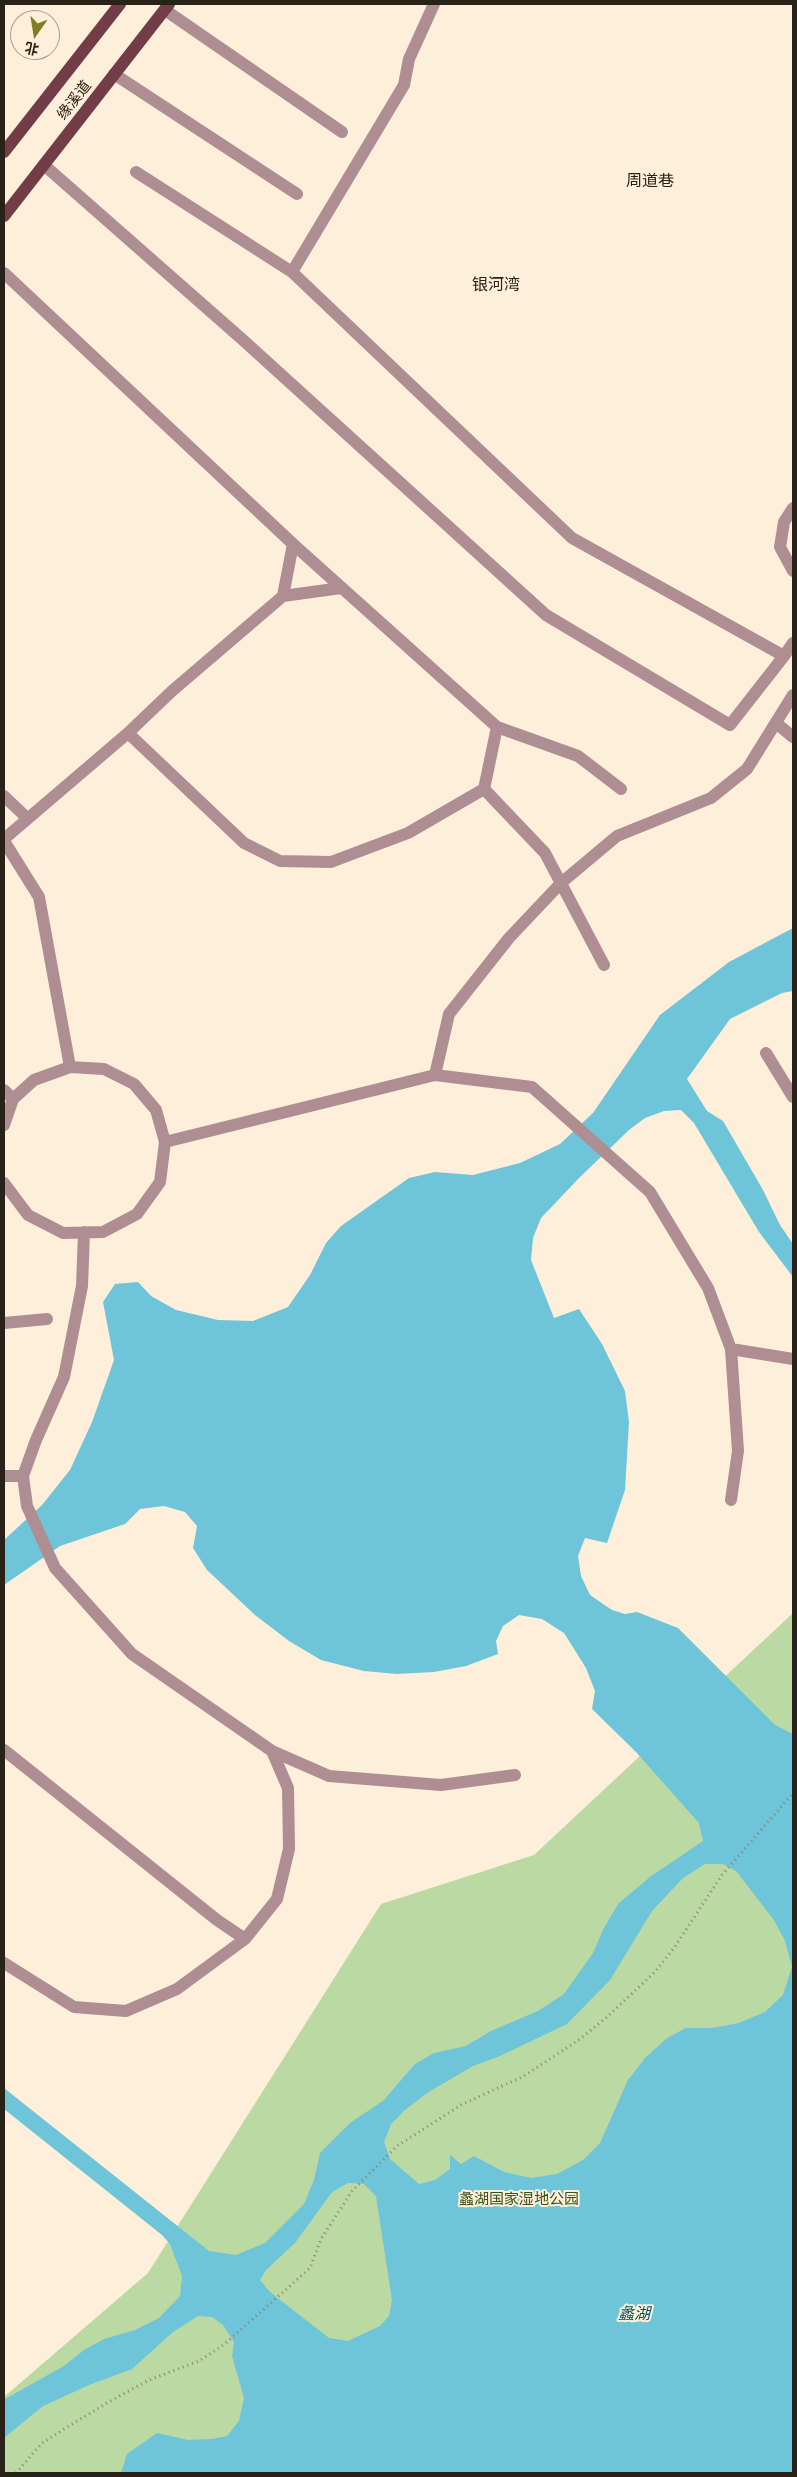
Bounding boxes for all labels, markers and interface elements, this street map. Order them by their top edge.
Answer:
north arrow [10,10,60,60]
text: 北 [23,39,40,59]
street label: 缘溪道 [53,77,95,123]
district label: 周道巷 [626,171,674,191]
district label: 银河湾 [472,275,520,295]
park label: 蠡湖国家湿地公园 [459,2190,579,2208]
water label: 蠡湖 [618,2304,650,2324]

